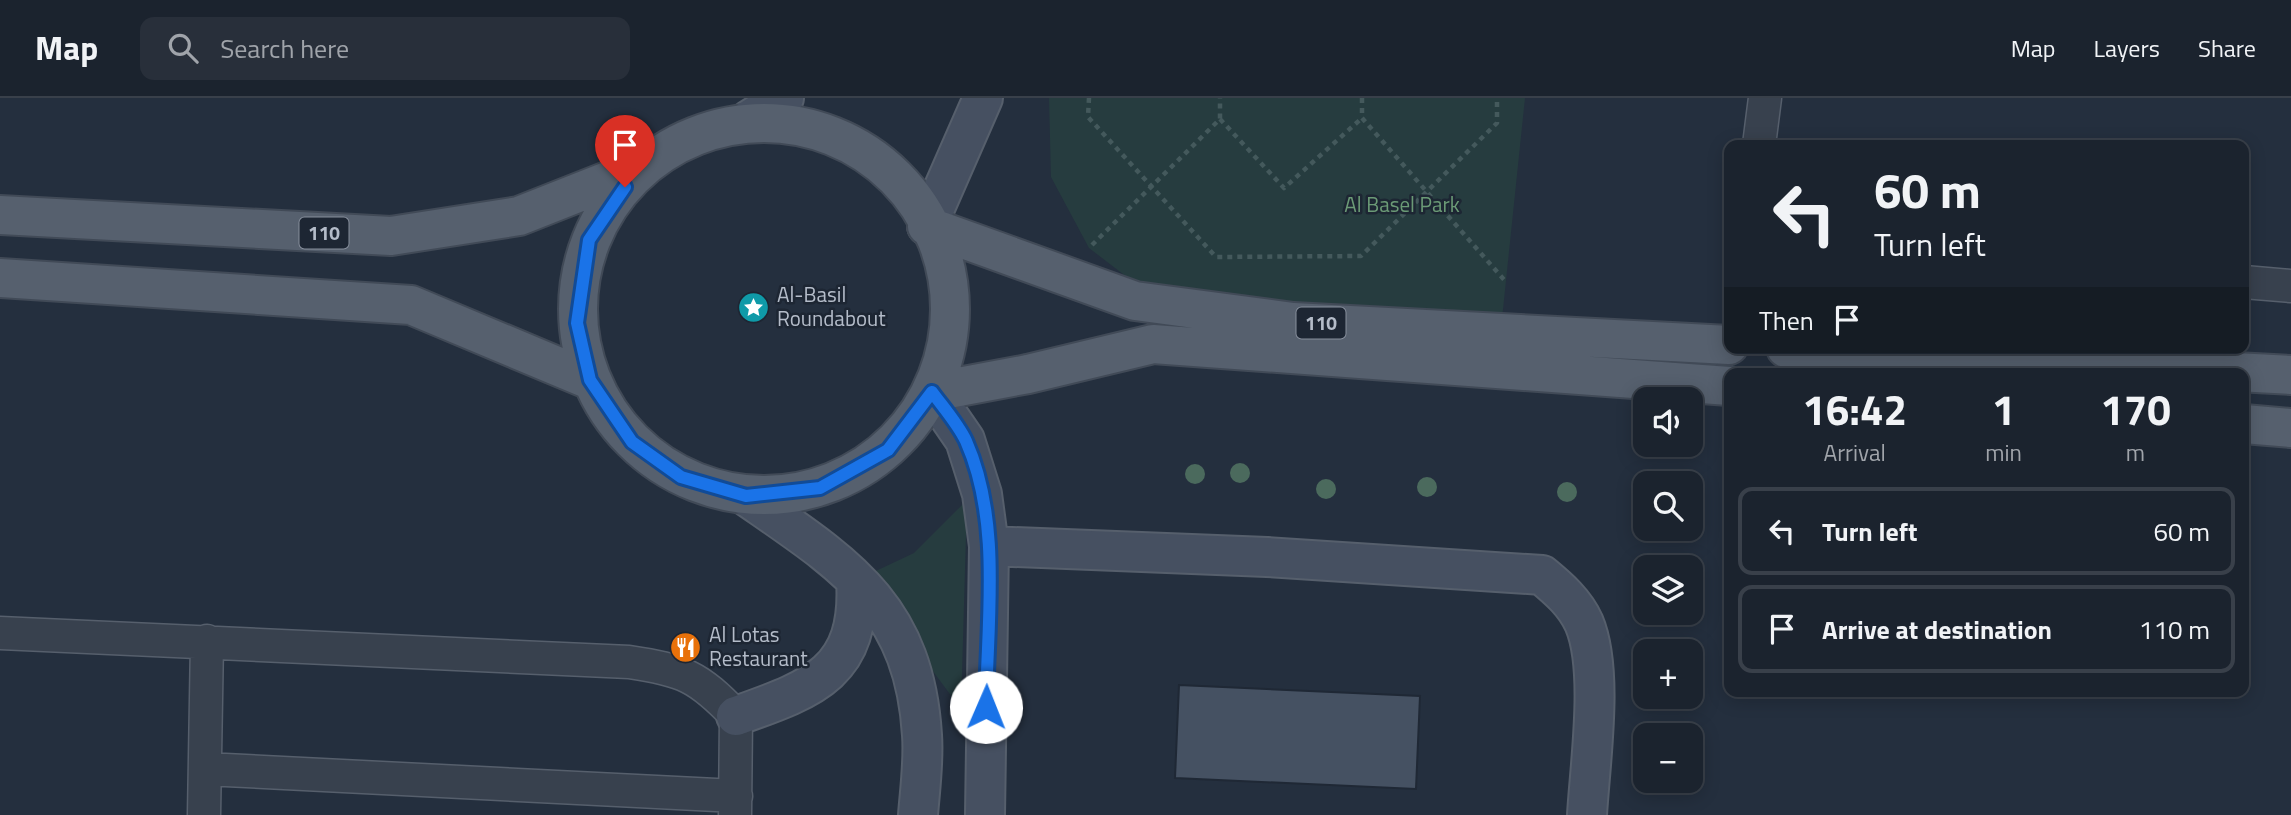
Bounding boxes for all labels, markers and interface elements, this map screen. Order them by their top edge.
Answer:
search box [140,17,630,80]
text: Map [35,23,98,73]
icon: search [164,29,202,67]
text: Search here [220,29,349,68]
text: Map [2011,30,2056,66]
text: Layers [2094,30,2160,66]
text: Share [2198,30,2256,66]
pin [595,115,655,187]
icon: arrive [606,126,644,164]
text: 60 m [1874,152,1981,227]
icon: left [1759,168,1850,259]
park label: Al Basel Park [1344,188,1460,220]
road number: 110 [300,217,348,248]
text: Turn left [1874,220,1986,268]
place label: Al-Basil Roundabout [777,278,886,334]
place icon: Al-Basil Roundabout [737,290,771,324]
text: Then [1759,301,1814,340]
icon: arrive [1828,301,1866,339]
road number: 110 [1296,308,1346,339]
text: 16:42 [1802,377,1907,441]
text: 1 [1992,377,2015,441]
text: 170 [2100,377,2171,441]
map controls [1633,387,1703,793]
button: sound [1633,387,1703,457]
text: Arrival [1823,435,1886,470]
text: min [1985,435,2022,470]
text: m [2126,435,2145,470]
button: search [1633,471,1703,541]
icon: left [1763,512,1801,550]
text: Turn left [1822,512,1917,551]
text: 60 m [2153,512,2210,551]
button: layers [1633,555,1703,625]
icon: arrive [1763,610,1801,648]
text: Arrive at destination [1822,610,2052,649]
text: 110 m [2139,610,2210,649]
place label: Al Lotas Restaurant [709,618,808,674]
restaurant icon: Al Lotas Restaurant [669,630,703,664]
button: + [1633,639,1703,709]
position arrow [949,670,1023,744]
button: − [1633,723,1703,793]

